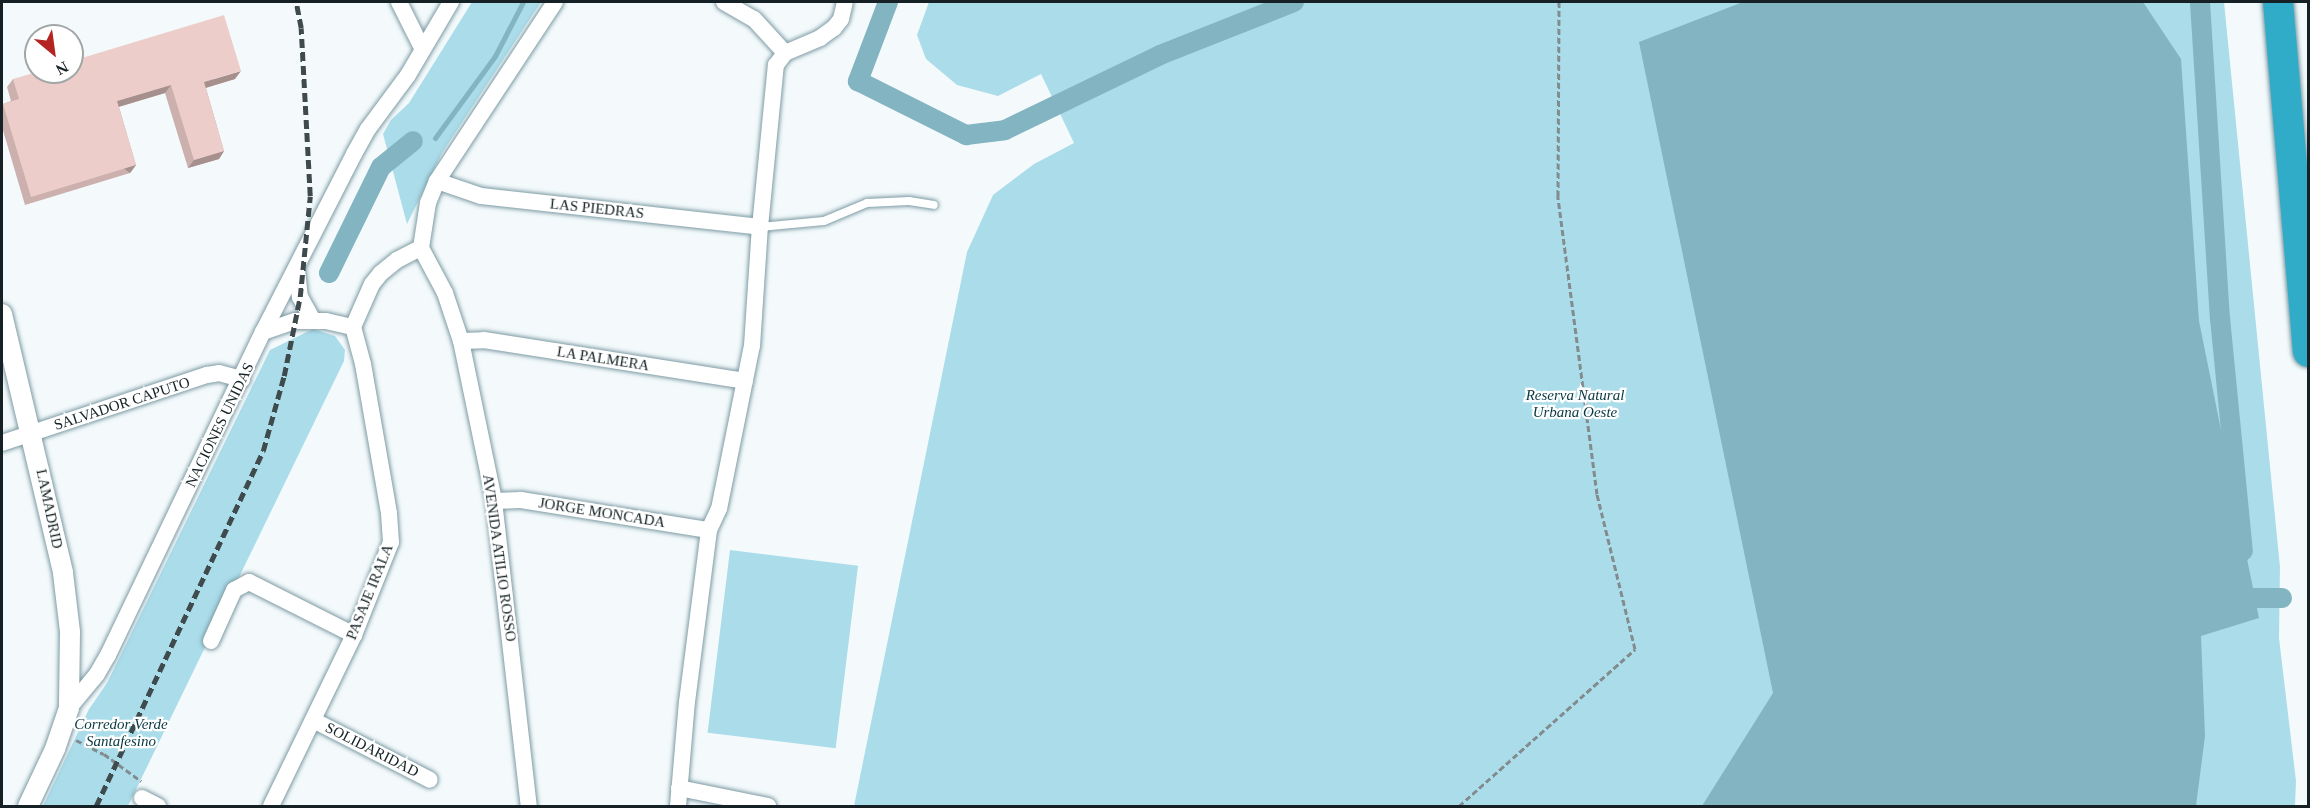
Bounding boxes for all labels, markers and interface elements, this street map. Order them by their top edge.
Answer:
north arrow [24,24,84,84]
text: N [53,58,71,79]
street label: LAS PIEDRAS [549,195,645,223]
street label: LA PALMERA [555,343,651,375]
street label: NACIONES UNIDAS [182,360,258,490]
street label: SALVADOR CAPUTO [52,374,192,434]
park label: Reserva Natural Urbana Oeste [1526,386,1624,421]
street label: LAMADRID [32,468,66,550]
street label: AVENIDA ATILIO ROSSO [478,472,520,644]
street label: JORGE MONCADA [537,494,667,532]
street label: PASAJE IRALA [343,542,397,642]
park label: Corredor Verde Santafesino [74,715,168,750]
street label: SOLIDARIDAD [322,719,422,781]

